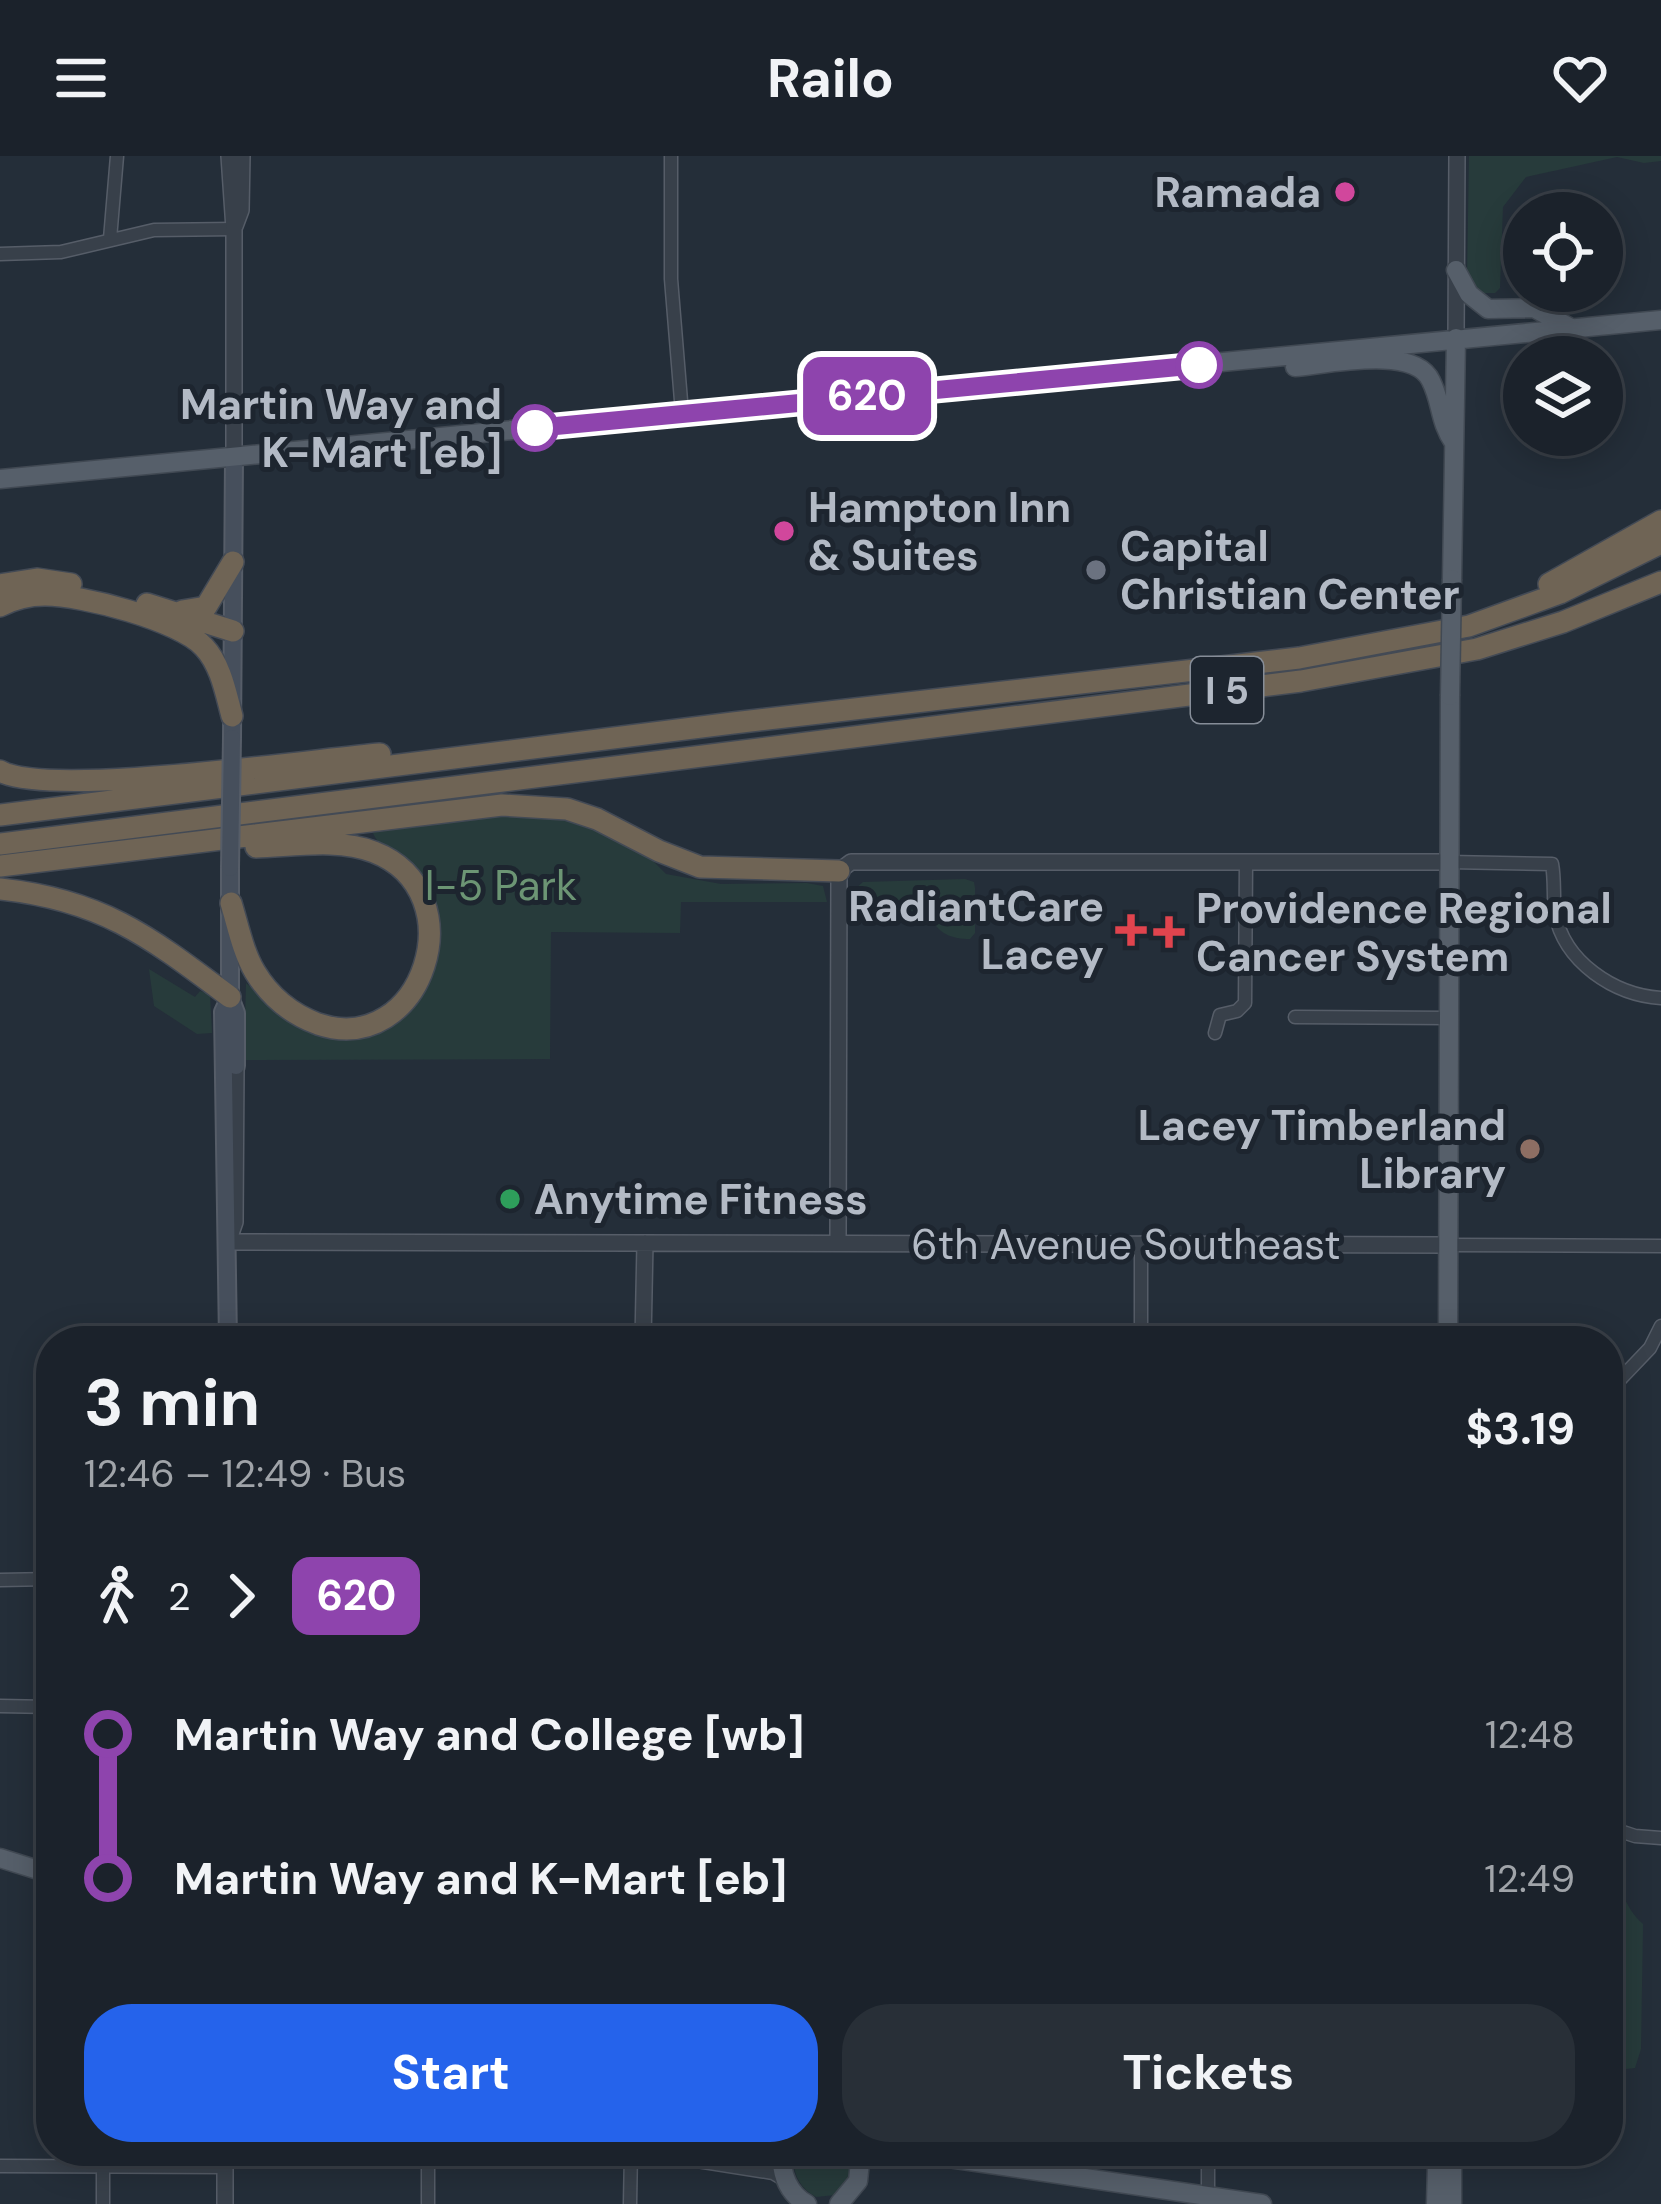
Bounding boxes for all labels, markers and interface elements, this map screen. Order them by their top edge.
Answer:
text: Railo [767,43,894,114]
icon: menu [48,45,114,111]
icon: heart [1547,45,1613,111]
place label: Ramada [1154,165,1321,220]
marker: Ramada [1332,179,1358,205]
map controls [1503,192,1623,456]
button: locate [1503,192,1623,312]
button: layers [1503,336,1623,456]
unlabelled marker [1177,343,1221,387]
line badge: 620 [798,357,936,435]
text: 620 [827,368,907,423]
place label: Martin Way and K-Mart [eb] [180,377,502,480]
marker: Martin Way and K-Mart [eb] [513,406,557,450]
place label: Hampton Inn & Suites [808,480,1071,583]
marker: Hampton Inn & Suites [771,518,797,544]
place label: Capital Christian Center [1120,519,1460,622]
marker: Capital Christian Center [1083,557,1109,583]
road number: I 5 [1191,657,1263,723]
park label: I-5 Park [425,858,577,913]
place label: RadiantCare Lacey [848,879,1104,982]
place label: Providence Regional Cancer System [1196,881,1612,984]
marker: RadiantCare Lacey [1115,914,1147,946]
marker: Providence Regional Cancer System [1153,916,1185,948]
place label: Lacey Timberland Library [1138,1098,1506,1201]
marker: Lacey Timberland Library [1517,1136,1543,1162]
place label: Anytime Fitness [534,1172,868,1227]
marker: Anytime Fitness [497,1186,523,1212]
street label: 6th Avenue Southeast [911,1217,1341,1272]
text: 3 min [84,1360,260,1445]
text: $3.19 [1466,1399,1575,1458]
text: 12:46 – 12:49 · Bus [84,1448,406,1499]
icon: walk [84,1563,150,1629]
icon: forward [208,1563,274,1629]
text: 620 [316,1568,396,1623]
text: 2 [168,1571,190,1622]
text: Martin Way and College [wb] [174,1705,805,1764]
text: 12:48 [1485,1709,1575,1760]
text: Martin Way and K-Mart [eb] [174,1849,787,1908]
text: 12:49 [1484,1853,1575,1904]
button: Start [84,2004,818,2142]
button: Tickets [842,2004,1575,2142]

